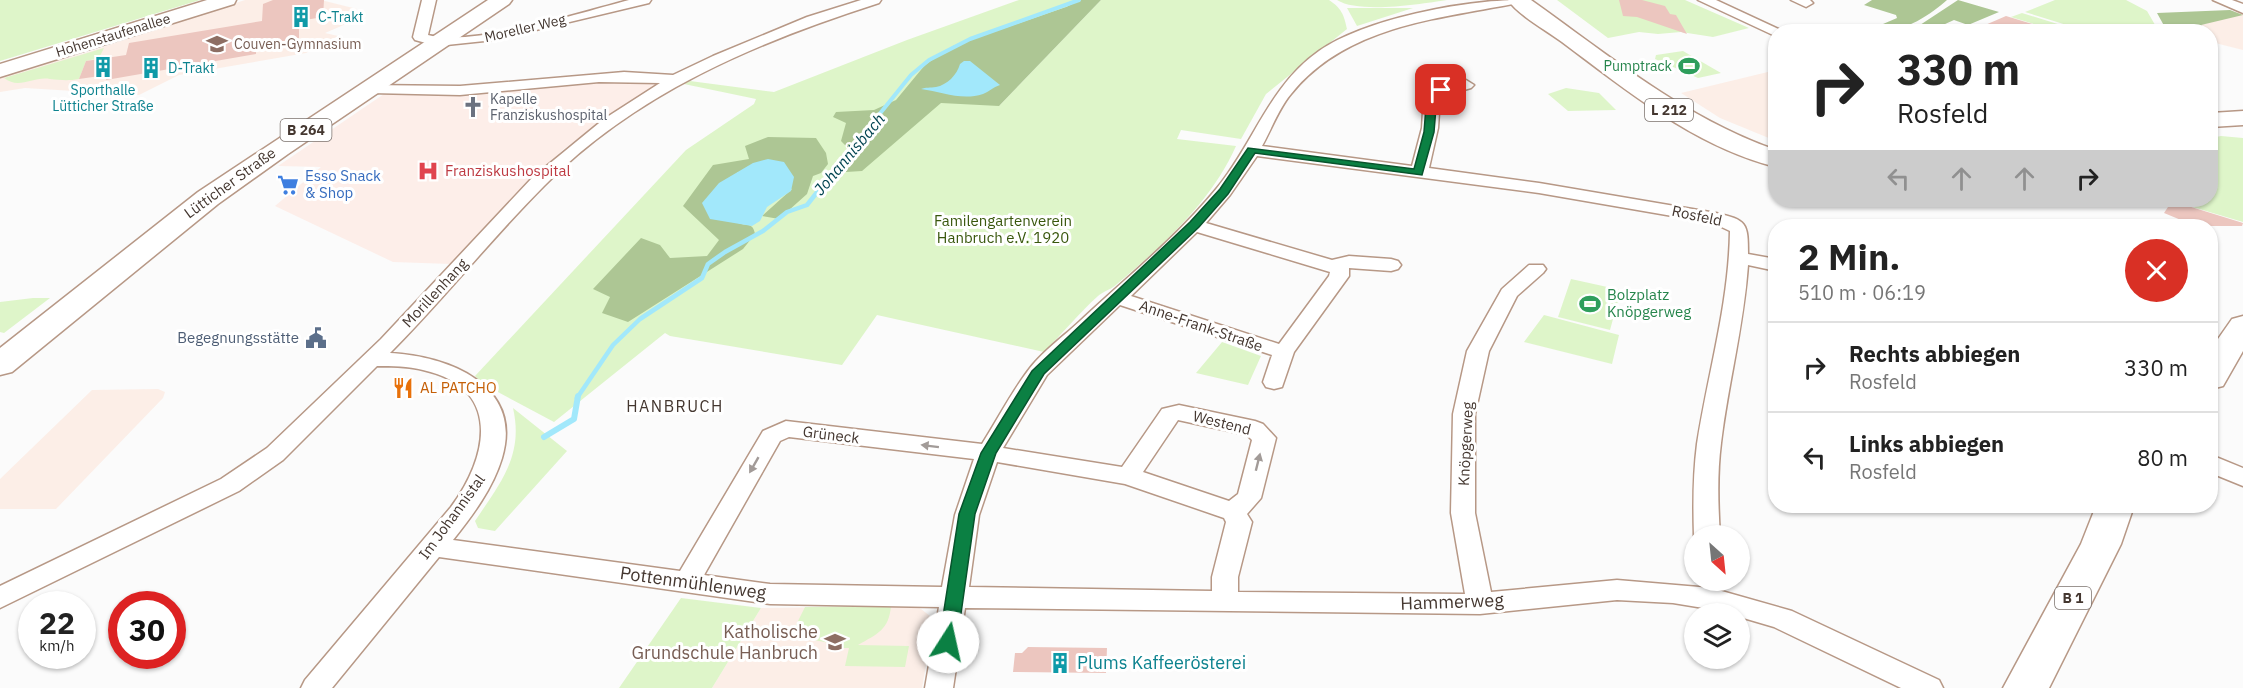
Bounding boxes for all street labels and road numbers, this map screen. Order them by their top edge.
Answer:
street label: Hohenstaufenallee [54,9,173,61]
street label: Moreller Weg [483,10,568,46]
road number: L 212 [1645,99,1693,121]
road number: B 264 [280,119,332,141]
street label: Lütticher Straße [180,143,279,222]
street label: Rosfeld [1670,201,1724,230]
street label: Morillenhang [398,254,472,331]
street label: Anne-Frank-Straße [1137,295,1265,356]
street label: Knöpgerweg [1454,401,1477,487]
street label: Westend [1191,406,1253,439]
street label: Grüneck [802,422,860,447]
street label: Im Johannistal [414,470,489,563]
street label: Pottenmühlenweg [619,561,768,604]
road number: B 1 [2055,587,2091,609]
street label: Hammerweg [1400,588,1505,615]

